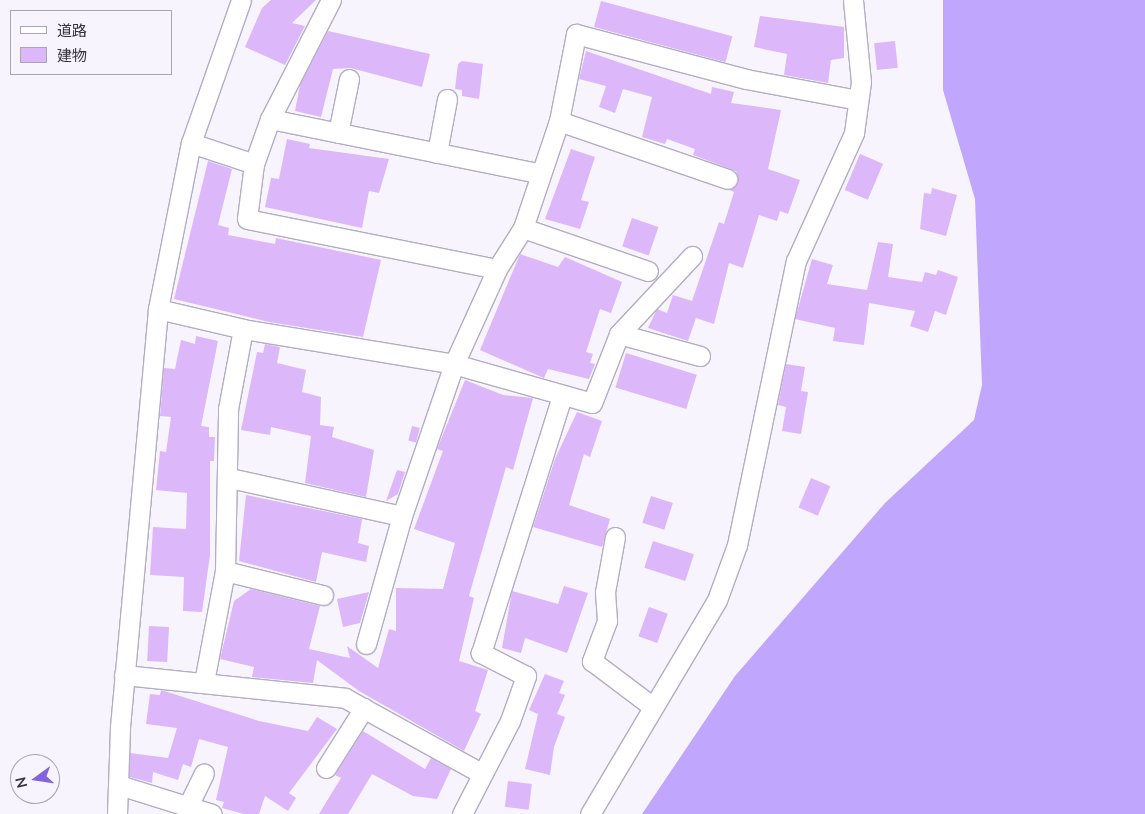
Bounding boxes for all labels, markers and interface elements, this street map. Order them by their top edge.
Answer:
legend [10,10,172,75]
text: 道路 [57,21,87,39]
text: 建物 [57,46,87,64]
north arrow [10,754,60,804]
text: N [11,775,30,790]

